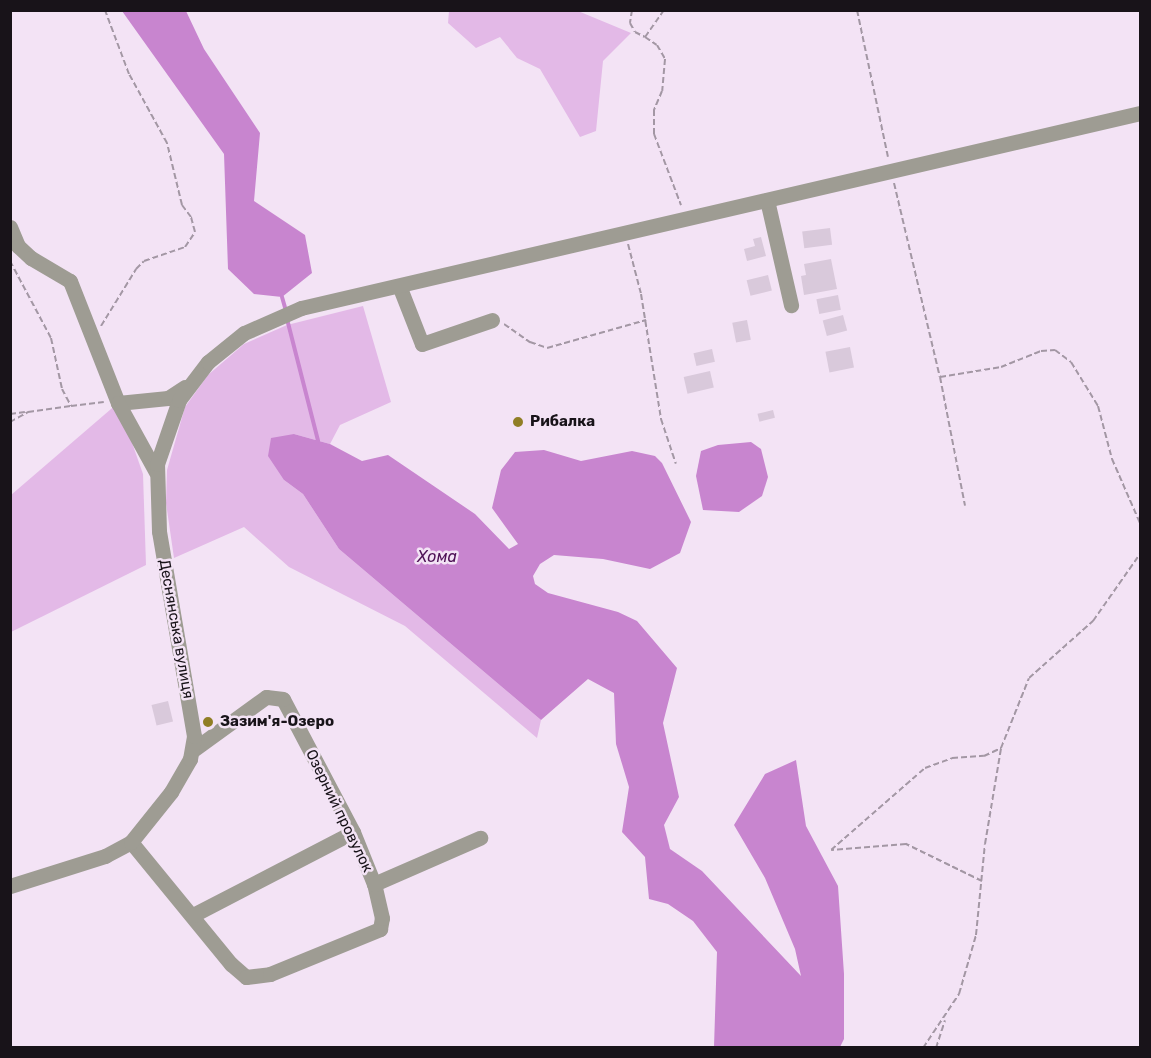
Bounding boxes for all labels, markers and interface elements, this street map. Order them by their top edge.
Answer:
place label: Рибалка [530,413,595,431]
marker: Рибалка [511,415,525,429]
water label: Хома [417,547,457,567]
street label: Деснянська вулиця [155,558,197,700]
place label: Зазим'я-Озеро [220,713,334,731]
marker: Зазим'я-Озеро [201,715,215,729]
street label: Озерний провулок [301,747,377,875]

